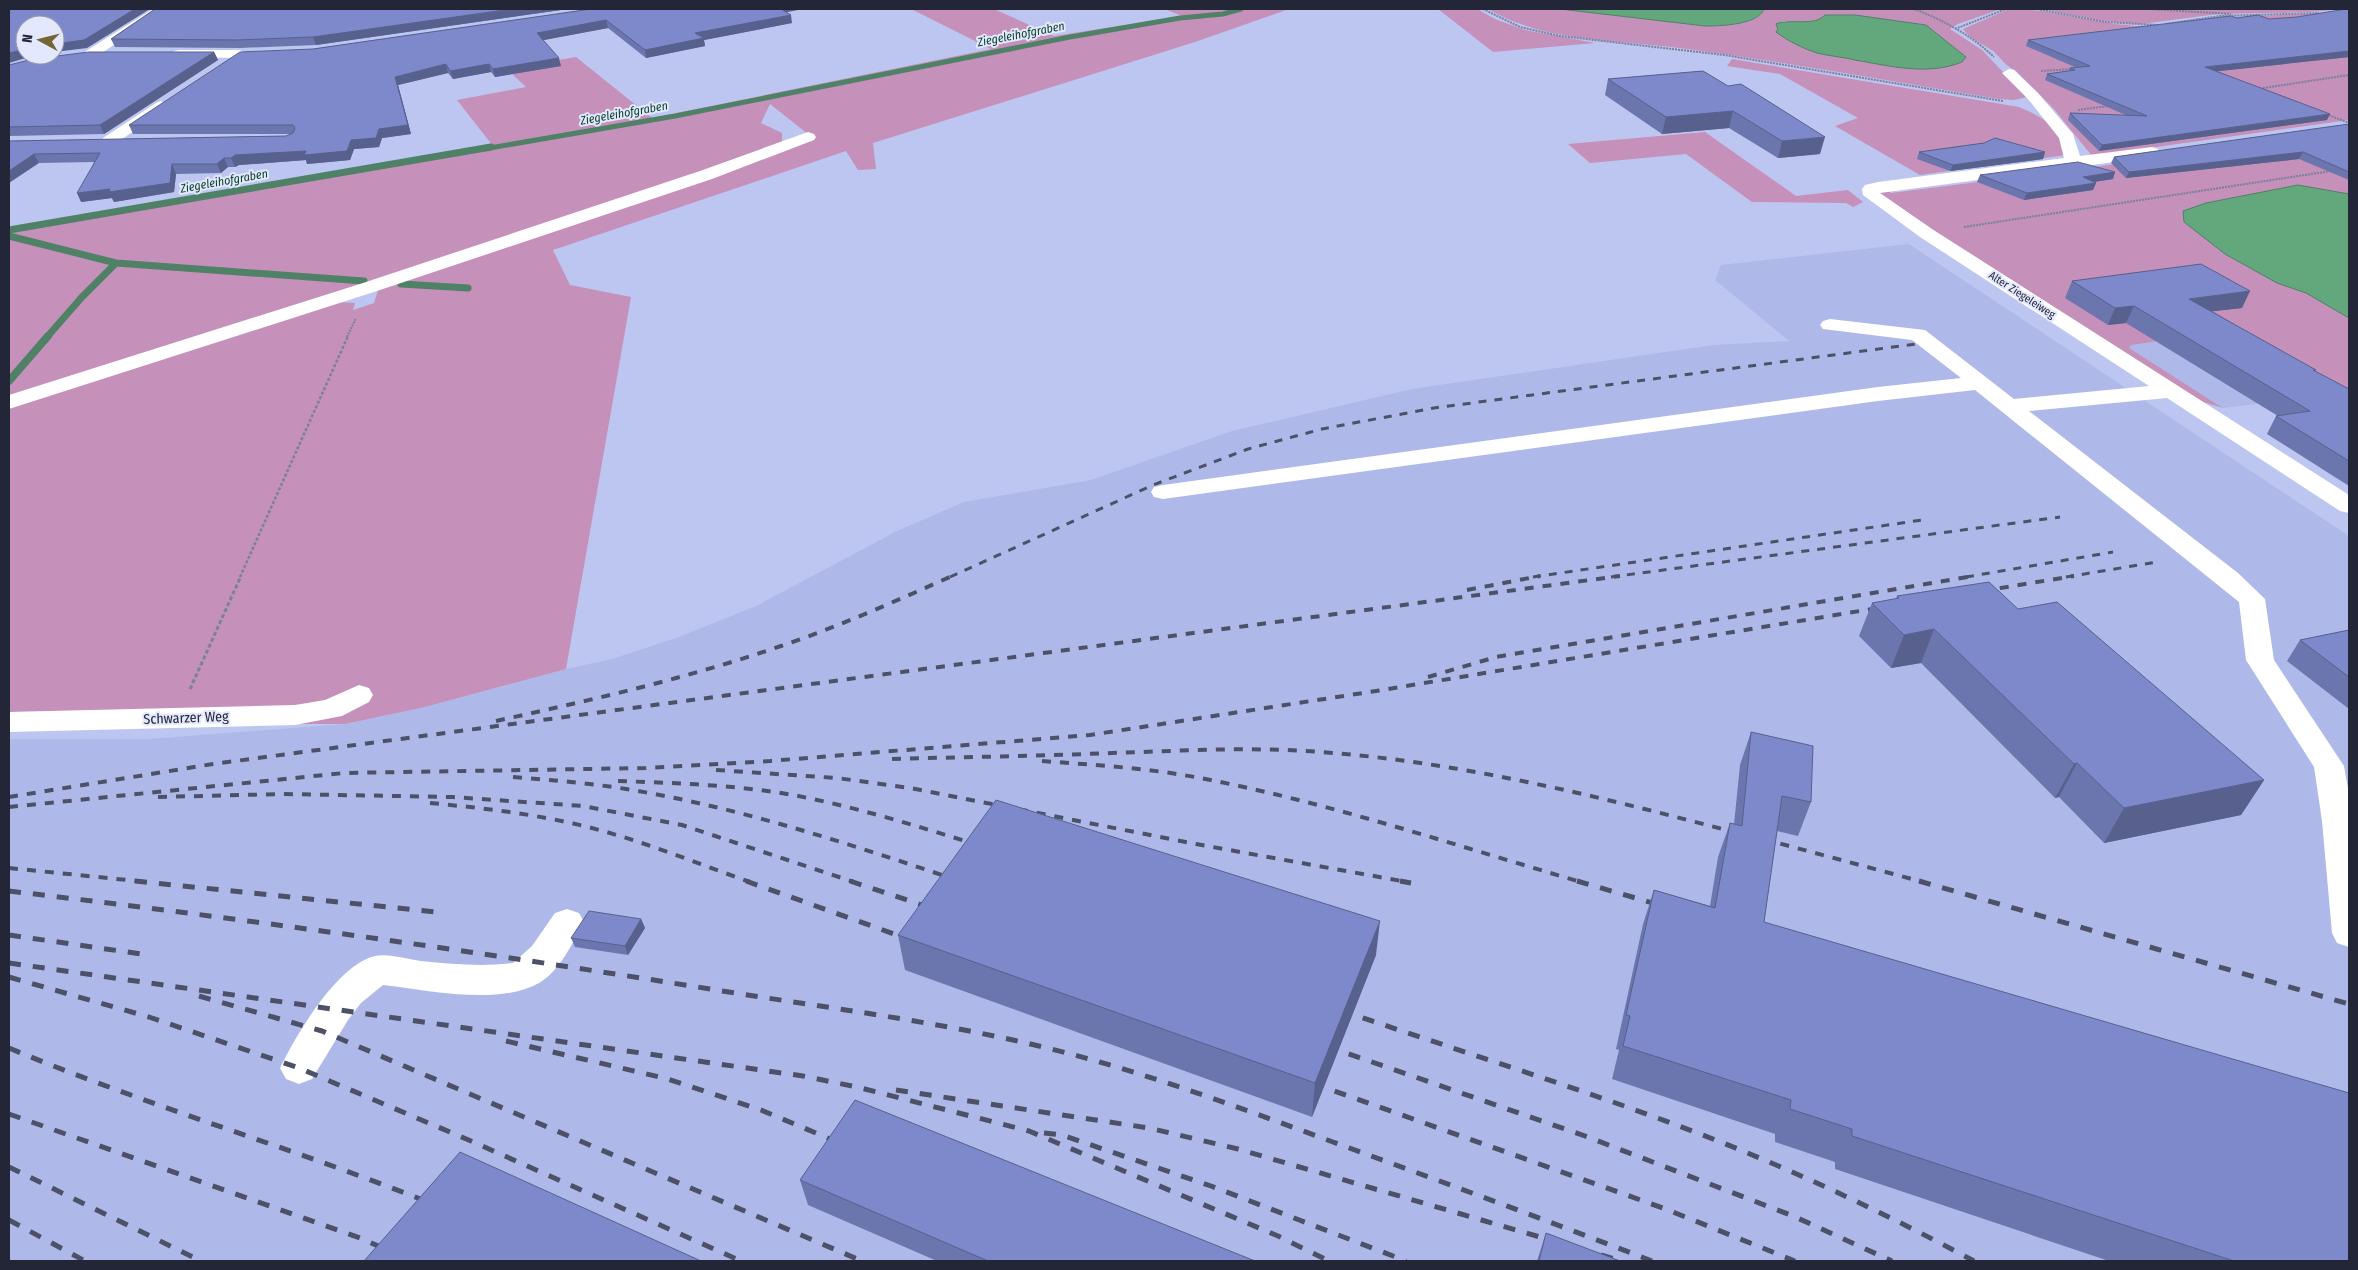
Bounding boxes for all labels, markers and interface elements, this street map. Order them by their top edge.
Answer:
north arrow [15,15,65,65]
water label: Ziegeleihofgraben [975,19,1066,50]
text: N [19,33,37,44]
water label: Ziegeleihofgraben [578,98,669,128]
water label: Ziegeleihofgraben [178,166,269,196]
street label: Alter Ziegeleiweg [1986,269,2058,322]
street label: Schwarzer Weg [143,708,229,728]

